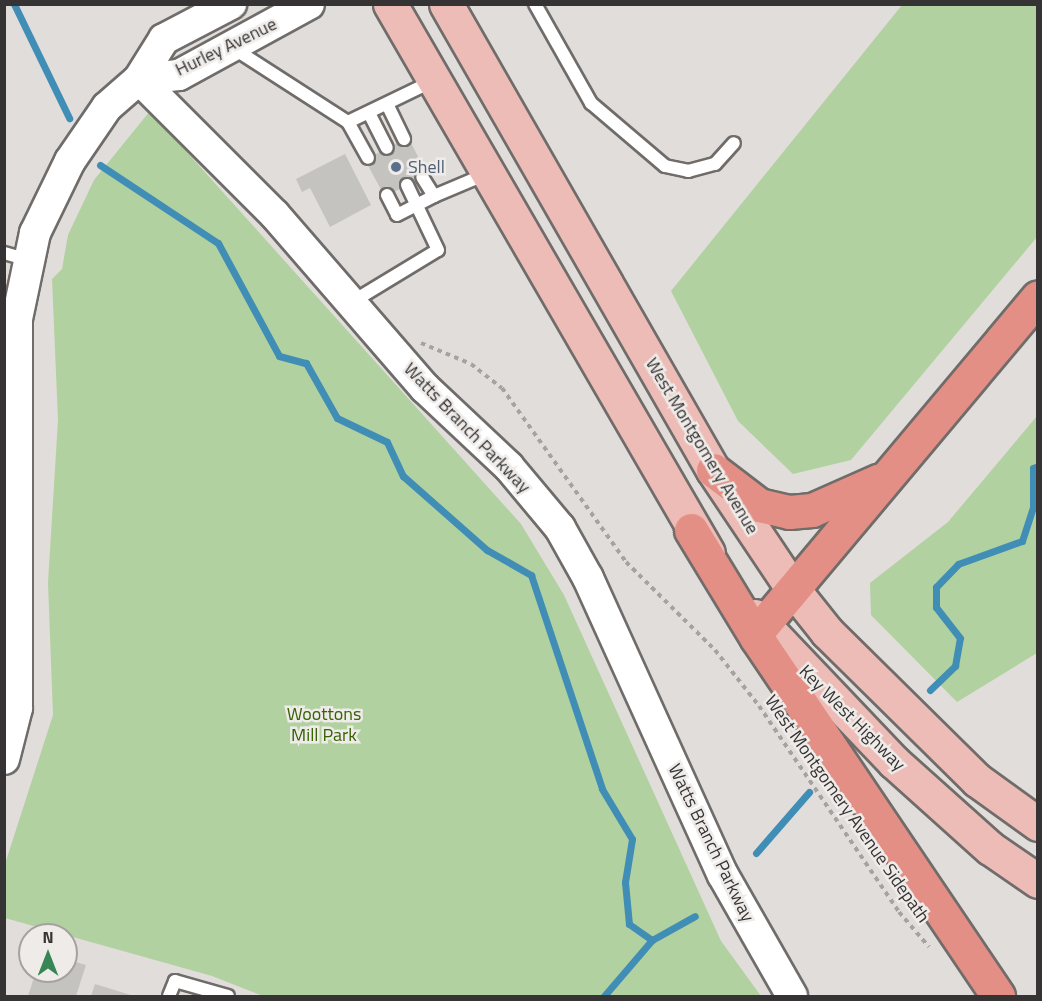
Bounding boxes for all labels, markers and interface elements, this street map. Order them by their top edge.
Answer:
street label: Hurley Avenue [172,13,280,81]
place label: Shell [408,156,445,178]
marker: Shell [389,160,403,174]
street label: West Montgomery Avenue [641,354,763,538]
street label: Watts Branch Parkway [399,358,535,498]
street label: Key West Highway [794,660,910,776]
street label: West Montgomery Avenue Sidepath [760,691,934,927]
park label: Woottons Mill Park [287,704,361,746]
street label: Watts Branch Parkway [663,761,759,925]
north arrow [18,923,78,983]
text: N [42,925,54,949]

